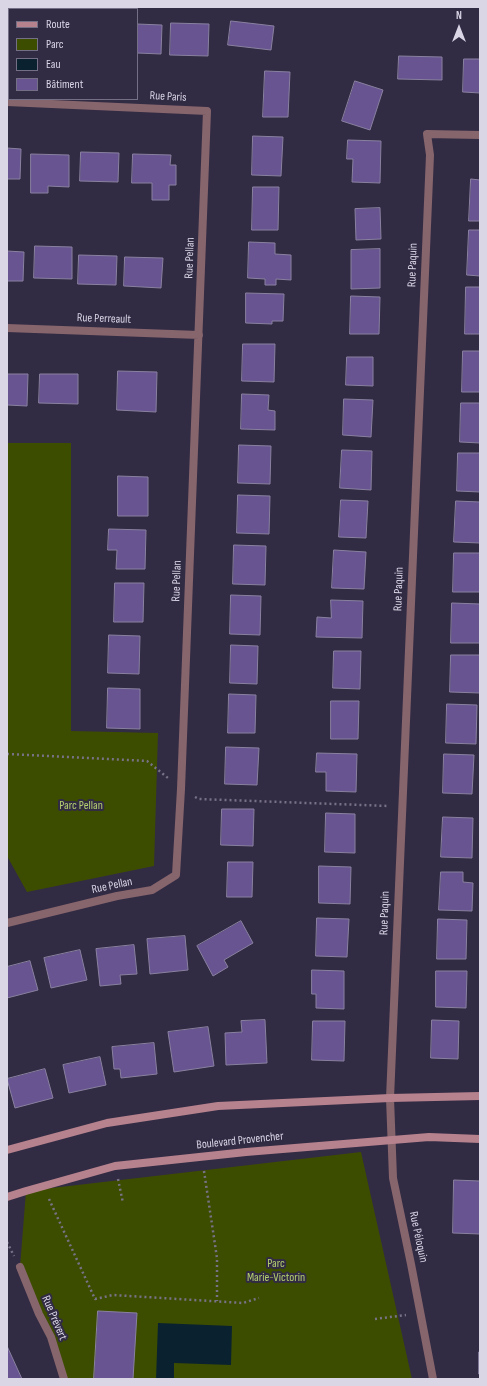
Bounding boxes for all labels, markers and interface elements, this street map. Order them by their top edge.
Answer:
legend [8,8,138,100]
north arrow [439,8,479,48]
text: N [456,9,462,22]
text: Route [46,17,70,32]
text: Parc [46,37,64,52]
text: Eau [46,57,60,72]
text: Bâtiment [46,77,83,92]
street label: Rue Paris [149,89,187,105]
street label: Rue Pellan [182,237,198,279]
street label: Rue Paquin [405,243,421,287]
street label: Rue Perreault [77,311,131,327]
street label: Rue Pellan [169,560,185,602]
street label: Rue Paquin [391,567,407,611]
park label: Parc Pellan [59,799,103,813]
street label: Rue Pellan [90,875,134,897]
street label: Rue Paquin [377,891,393,935]
street label: Boulevard Provencher [196,1129,284,1153]
street label: Rue Péloquin [406,1210,430,1264]
park label: Parc Marie-Victorin [247,1257,305,1285]
street label: Rue Prévert [38,1294,70,1342]

